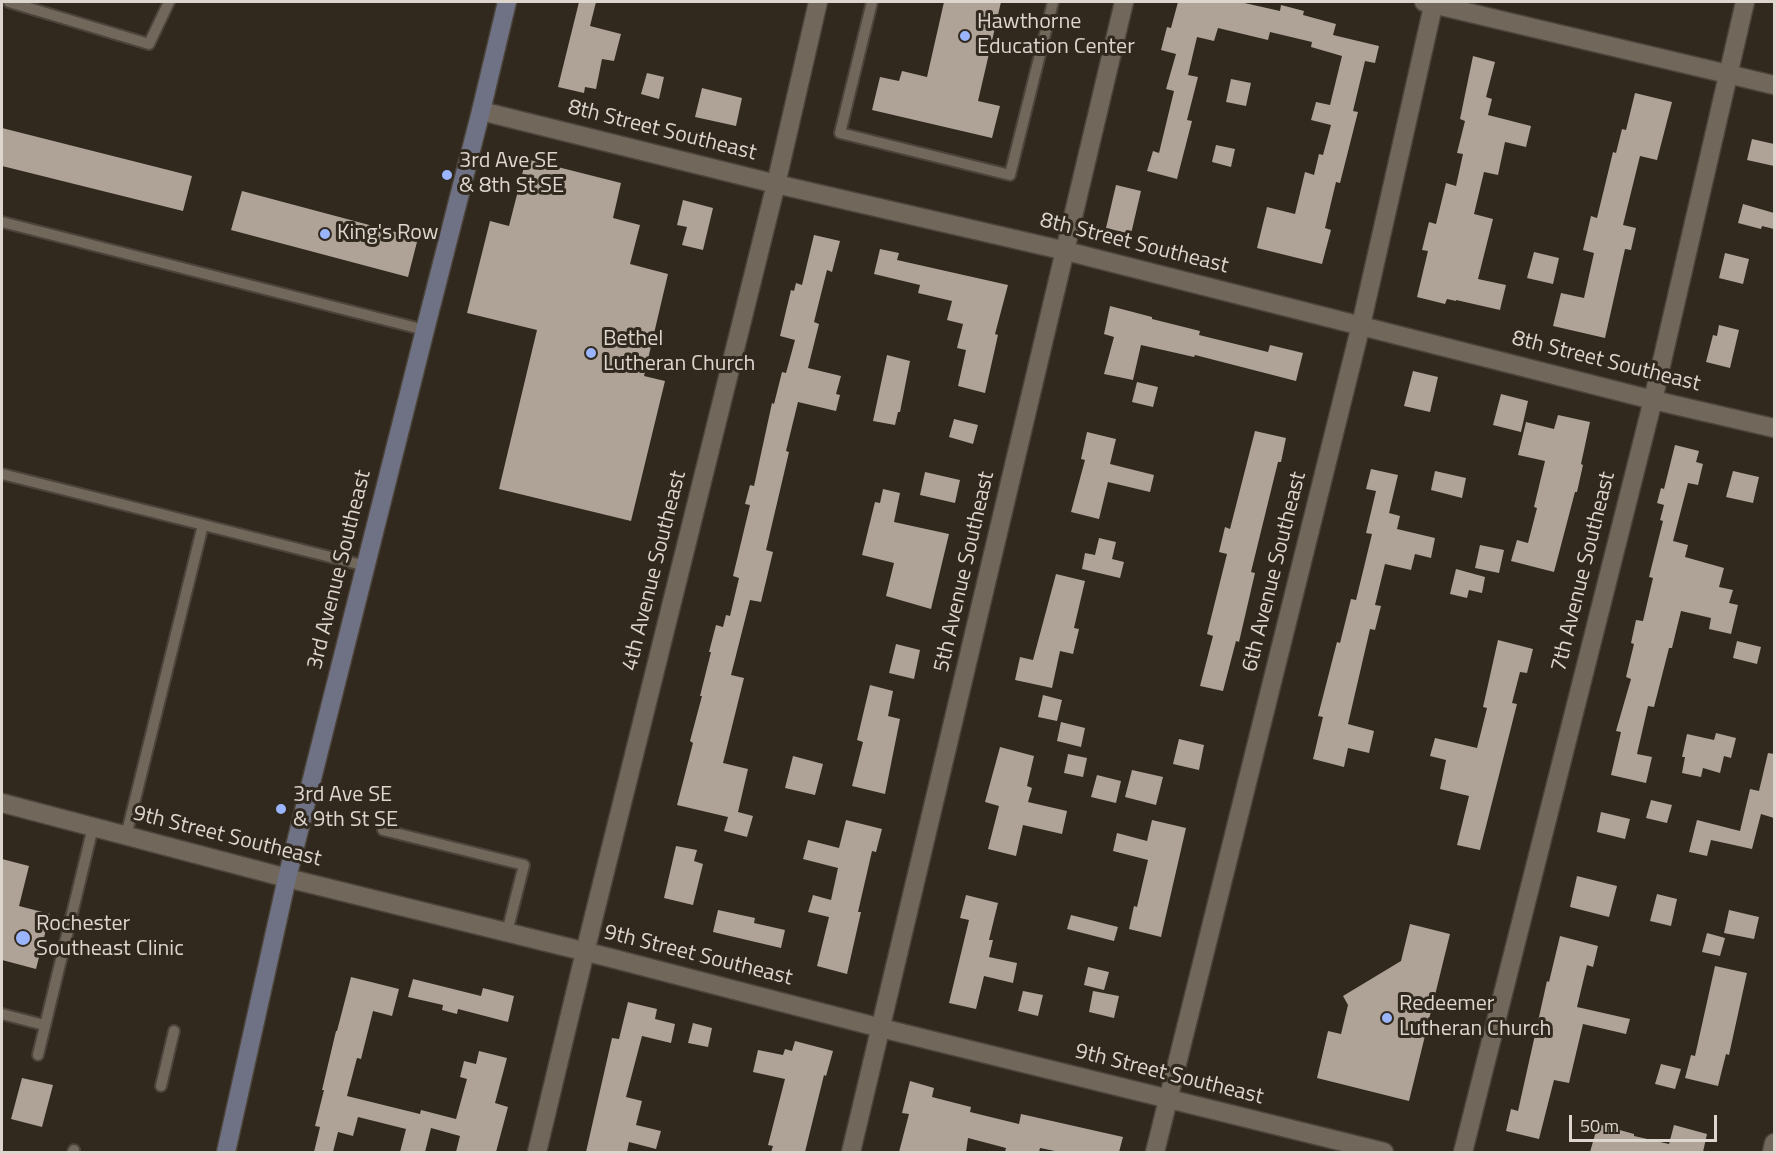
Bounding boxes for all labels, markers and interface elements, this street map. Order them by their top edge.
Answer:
place label: Hawthorne Education Center [977,10,1135,62]
marker: Hawthorne Education Center [958,29,972,43]
street label: 8th Street Southeast [565,95,759,167]
place label: 3rd Ave SE & 8th St SE [459,149,564,200]
marker: 3rd Ave SE & 8th St SE [440,168,454,182]
street label: 8th Street Southeast [1037,208,1231,280]
place label: King's Row [337,221,439,247]
marker: King's Row [318,227,332,241]
street label: 8th Street Southeast [1509,326,1703,398]
place label: Bethel Lutheran Church [603,327,755,378]
marker: Bethel Lutheran Church [584,346,598,360]
street label: 3rd Avenue Southeast [302,468,378,672]
street label: 4th Avenue Southeast [617,468,693,674]
street label: 5th Avenue Southeast [929,469,1001,675]
street label: 6th Avenue Southeast [1237,469,1313,675]
street label: 7th Avenue Southeast [1546,469,1622,675]
place label: 3rd Ave SE & 9th St SE [293,783,398,834]
street label: 9th Street Southeast [130,801,324,873]
marker: 3rd Ave SE & 9th St SE [274,802,288,816]
place label: Rochester Southeast Clinic [36,912,184,963]
street label: 9th Street Southeast [601,920,795,992]
marker: Rochester Southeast Clinic [14,929,32,947]
place label: Redeemer Lutheran Church [1399,992,1551,1044]
marker: Redeemer Lutheran Church [1380,1011,1394,1025]
street label: 9th Street Southeast [1072,1039,1266,1111]
scale bar [1572,1103,1720,1141]
text: 50 m [1580,1112,1619,1139]

